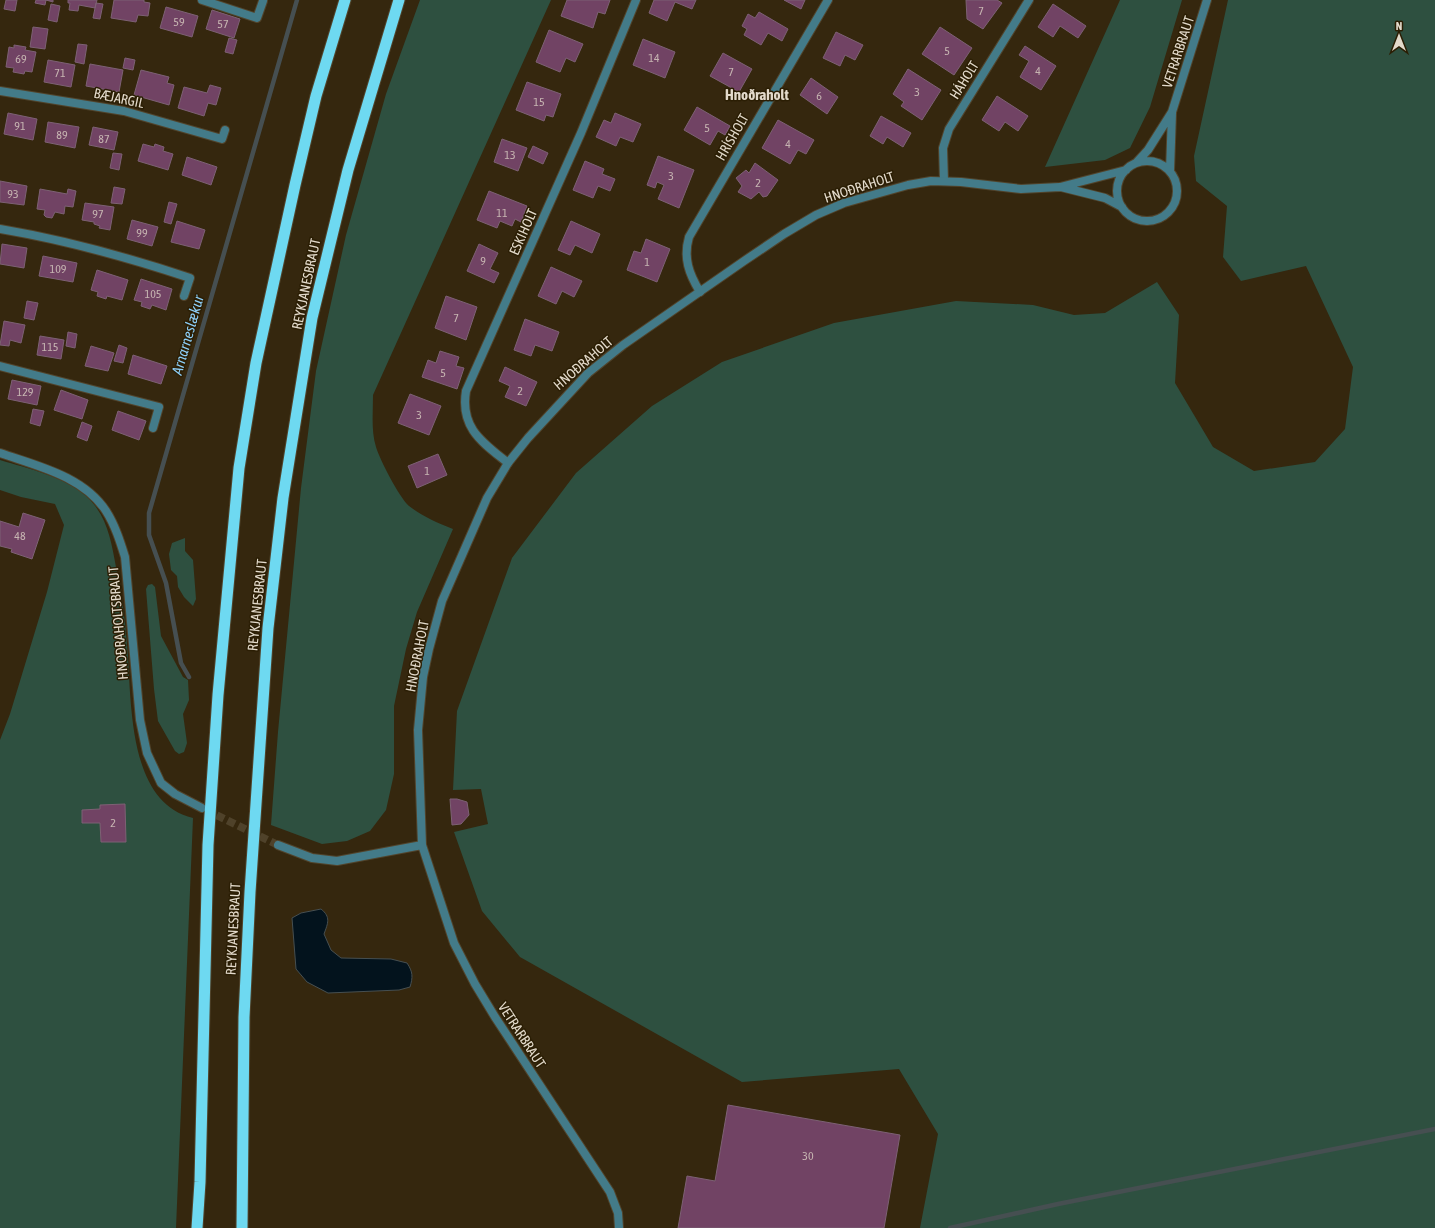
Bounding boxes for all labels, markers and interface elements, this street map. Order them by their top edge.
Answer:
house number: 7 [978,4,984,18]
street label: VETRARBRAUT [1159,14,1197,90]
house number: 59 [173,15,185,29]
north arrow [1379,16,1419,56]
house number: 57 [217,17,229,31]
text: N [1396,20,1402,32]
house number: 5 [944,44,950,58]
house number: 14 [648,51,660,65]
house number: 69 [15,52,27,66]
street label: HÁHOLT [946,58,982,102]
house number: 4 [1035,64,1041,78]
house number: 7 [728,65,734,79]
house number: 71 [54,66,66,80]
street label: BÆJARGIL [92,85,146,111]
house number: 3 [914,85,920,99]
district label: Hnoðraholt [725,86,790,103]
house number: 6 [816,89,822,103]
house number: 15 [533,95,545,109]
street label: HRÍSHOLT [712,111,752,163]
house number: 91 [14,119,26,133]
house number: 5 [704,121,710,135]
house number: 89 [56,128,68,142]
house number: 87 [98,132,110,146]
house number: 4 [785,137,791,151]
house number: 13 [504,148,516,162]
street label: HNOÐRAHOLT [822,168,896,206]
house number: 3 [668,169,674,183]
house number: 2 [755,176,761,190]
house number: 93 [7,187,19,201]
house number: 11 [496,206,508,220]
street label: ESKIHOLT [506,206,540,258]
house number: 97 [92,207,104,221]
house number: 99 [136,226,148,240]
street label: REYKJANESBRAUT [289,237,323,331]
house number: 9 [480,254,486,268]
house number: 1 [644,255,650,269]
house number: 109 [50,262,67,276]
house number: 105 [145,287,161,301]
water label: Arnarneslækur [168,293,207,377]
house number: 7 [453,311,459,325]
street label: HNOÐRAHOLT [550,333,616,393]
house number: 115 [42,340,58,354]
house number: 5 [440,366,446,380]
house number: 2 [517,384,523,398]
house number: 129 [17,385,34,399]
house number: 3 [416,408,422,422]
house number: 1 [424,464,430,478]
house number: 48 [14,529,26,543]
street label: REYKJANESBRAUT [244,558,270,652]
street label: HNOÐRAHOLTSBRAUT [105,566,131,680]
street label: HNOÐRAHOLT [402,619,432,693]
house number: 2 [110,816,116,830]
street label: REYKJANESBRAUT [223,882,243,976]
street label: VETRARBRAUT [495,999,549,1071]
house number: 30 [802,1149,814,1163]

